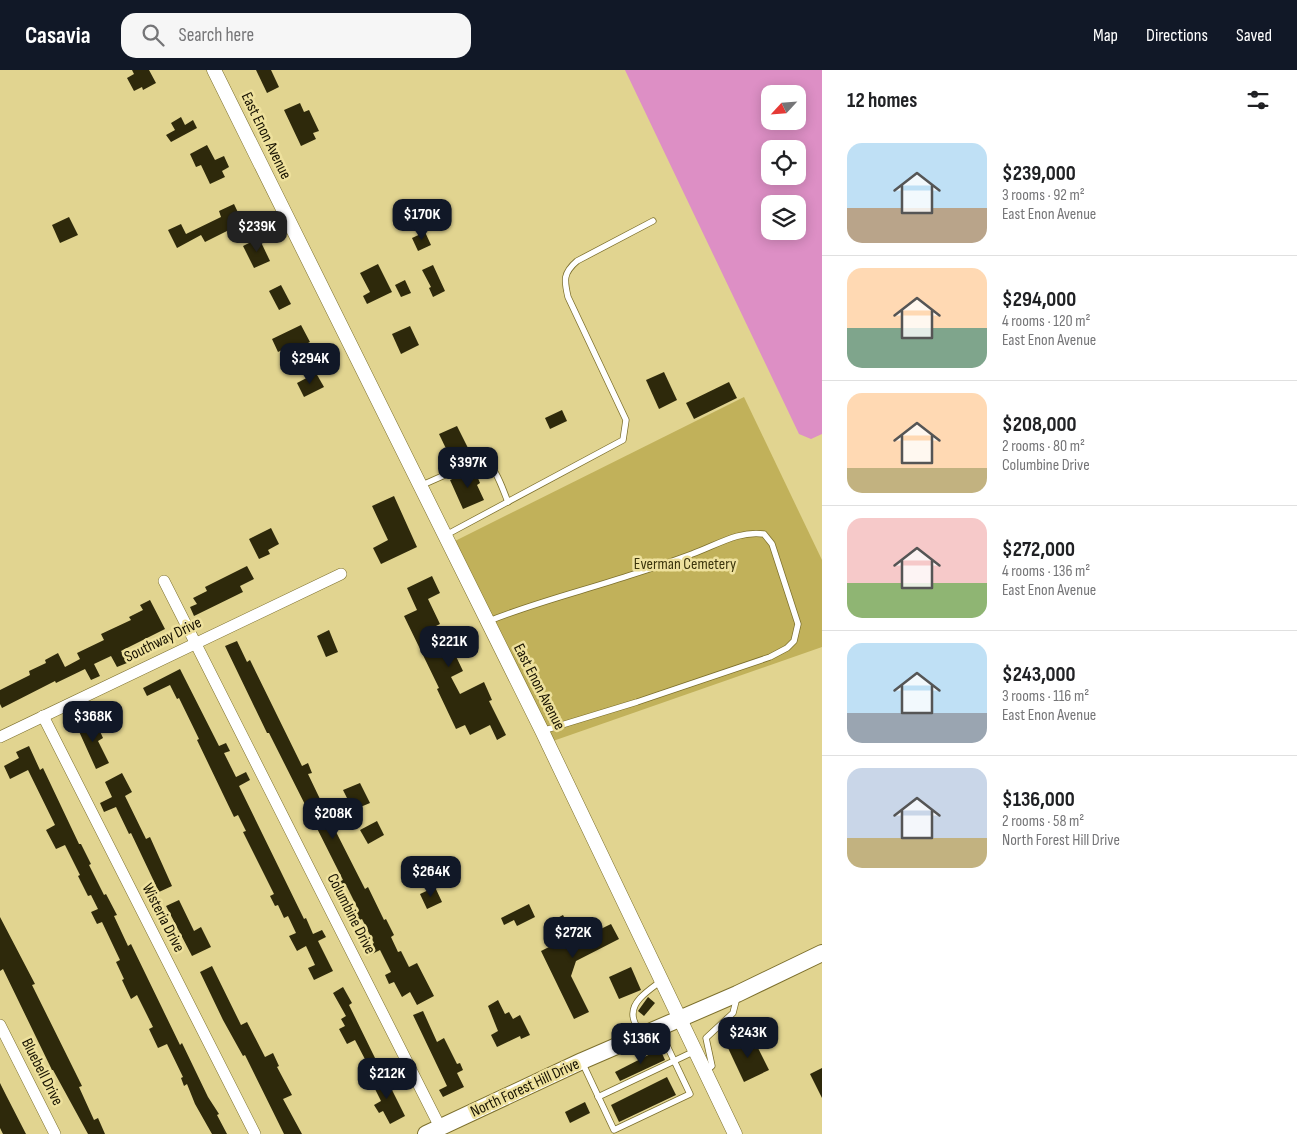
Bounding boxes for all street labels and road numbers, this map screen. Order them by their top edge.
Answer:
street label: East Enon Avenue [237,89,295,183]
street label: Southway Drive [121,613,205,667]
street label: East Enon Avenue [509,641,569,733]
street label: Columbine Drive [323,871,379,957]
street label: Wisteria Drive [138,880,188,956]
street label: Bluebell Drive [17,1035,67,1109]
street label: North Forest Hill Drive [468,1054,582,1122]

